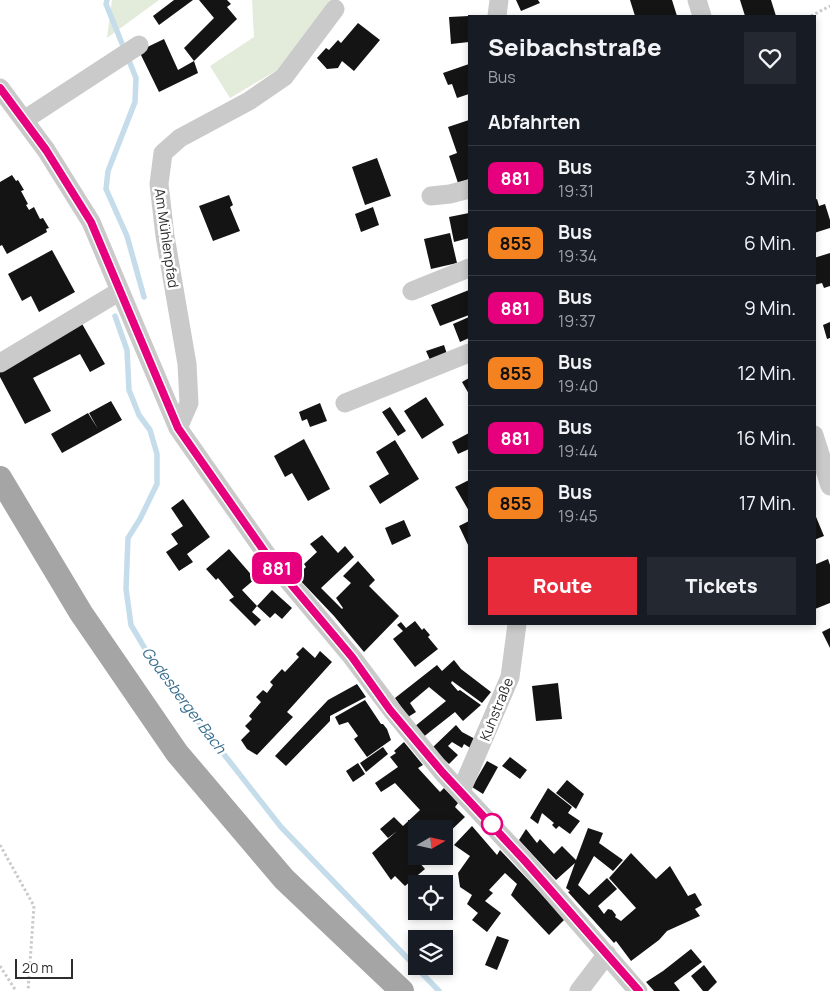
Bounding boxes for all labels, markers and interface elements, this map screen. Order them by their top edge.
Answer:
text: Seibachstraße [488,30,662,63]
button: heart [744,32,796,84]
text: Bus [488,66,516,88]
text: Abfahrten [488,109,581,135]
text: Bus [558,154,592,180]
text: 3 Min. [745,165,796,191]
text: 881 [501,166,530,190]
text: 19:31 [558,180,594,202]
street label: Am Mühlenpfad [151,187,183,289]
text: Bus [558,219,592,245]
text: 6 Min. [744,230,796,256]
text: 855 [499,231,532,255]
text: 19:34 [558,245,597,267]
text: Bus [558,284,592,310]
text: 9 Min. [744,295,796,321]
text: 881 [501,296,530,320]
text: 19:37 [558,310,596,332]
text: Bus [558,349,592,375]
text: 12 Min. [737,360,796,386]
text: 855 [499,361,532,385]
text: 19:40 [558,375,598,397]
text: Bus [558,414,592,440]
text: 16 Min. [736,425,796,451]
text: 881 [501,426,530,450]
text: 19:44 [558,440,598,462]
text: Bus [558,479,592,505]
text: 17 Min. [739,490,796,516]
text: 855 [499,491,532,515]
text: 19:45 [558,505,598,527]
line badge: 881 [248,552,306,584]
text: 881 [262,556,292,580]
button: Route [488,557,637,615]
button: Tickets [647,557,796,615]
water label: Godesberger Bach [137,642,232,759]
street label: Kuhstraße [475,675,517,743]
unlabelled marker [481,813,503,835]
north arrow [408,820,452,865]
map controls [408,820,453,975]
button: locate [408,875,453,920]
button: layers [408,930,453,975]
scale bar [15,956,72,979]
text: 20 m [22,958,53,977]

